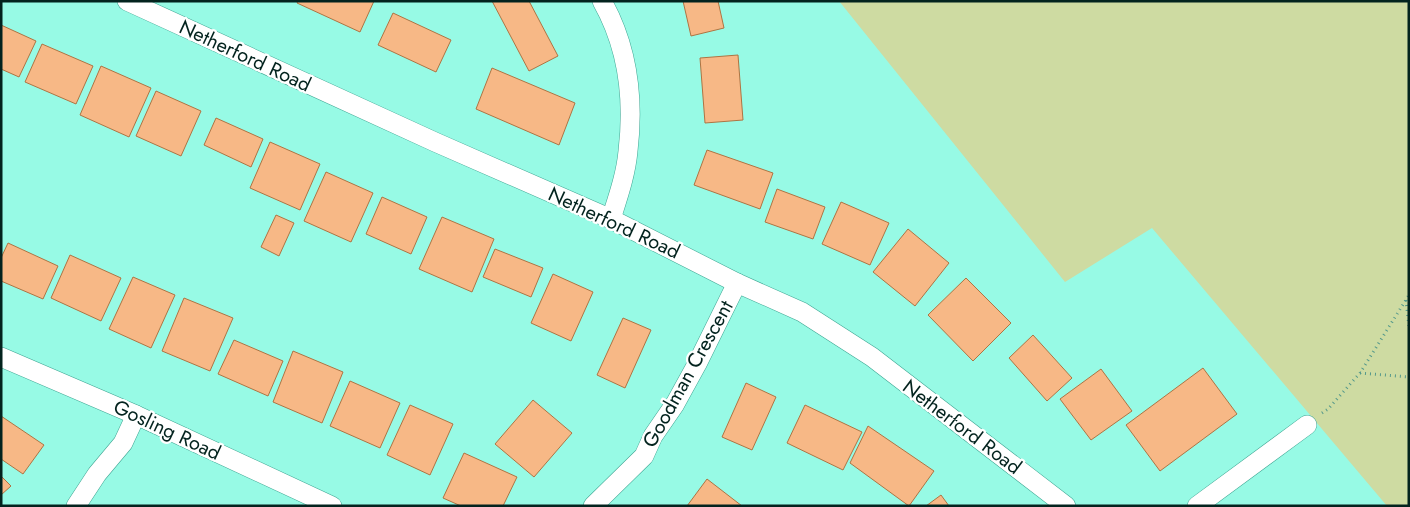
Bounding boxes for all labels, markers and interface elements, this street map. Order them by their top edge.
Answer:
street label: Netherford Road [174,13,316,99]
street label: Netherford Road [543,180,685,266]
street label: Goodman Crescent [636,295,741,453]
street label: Netherford Road [896,373,1028,481]
street label: Gosling Road [109,392,225,468]

